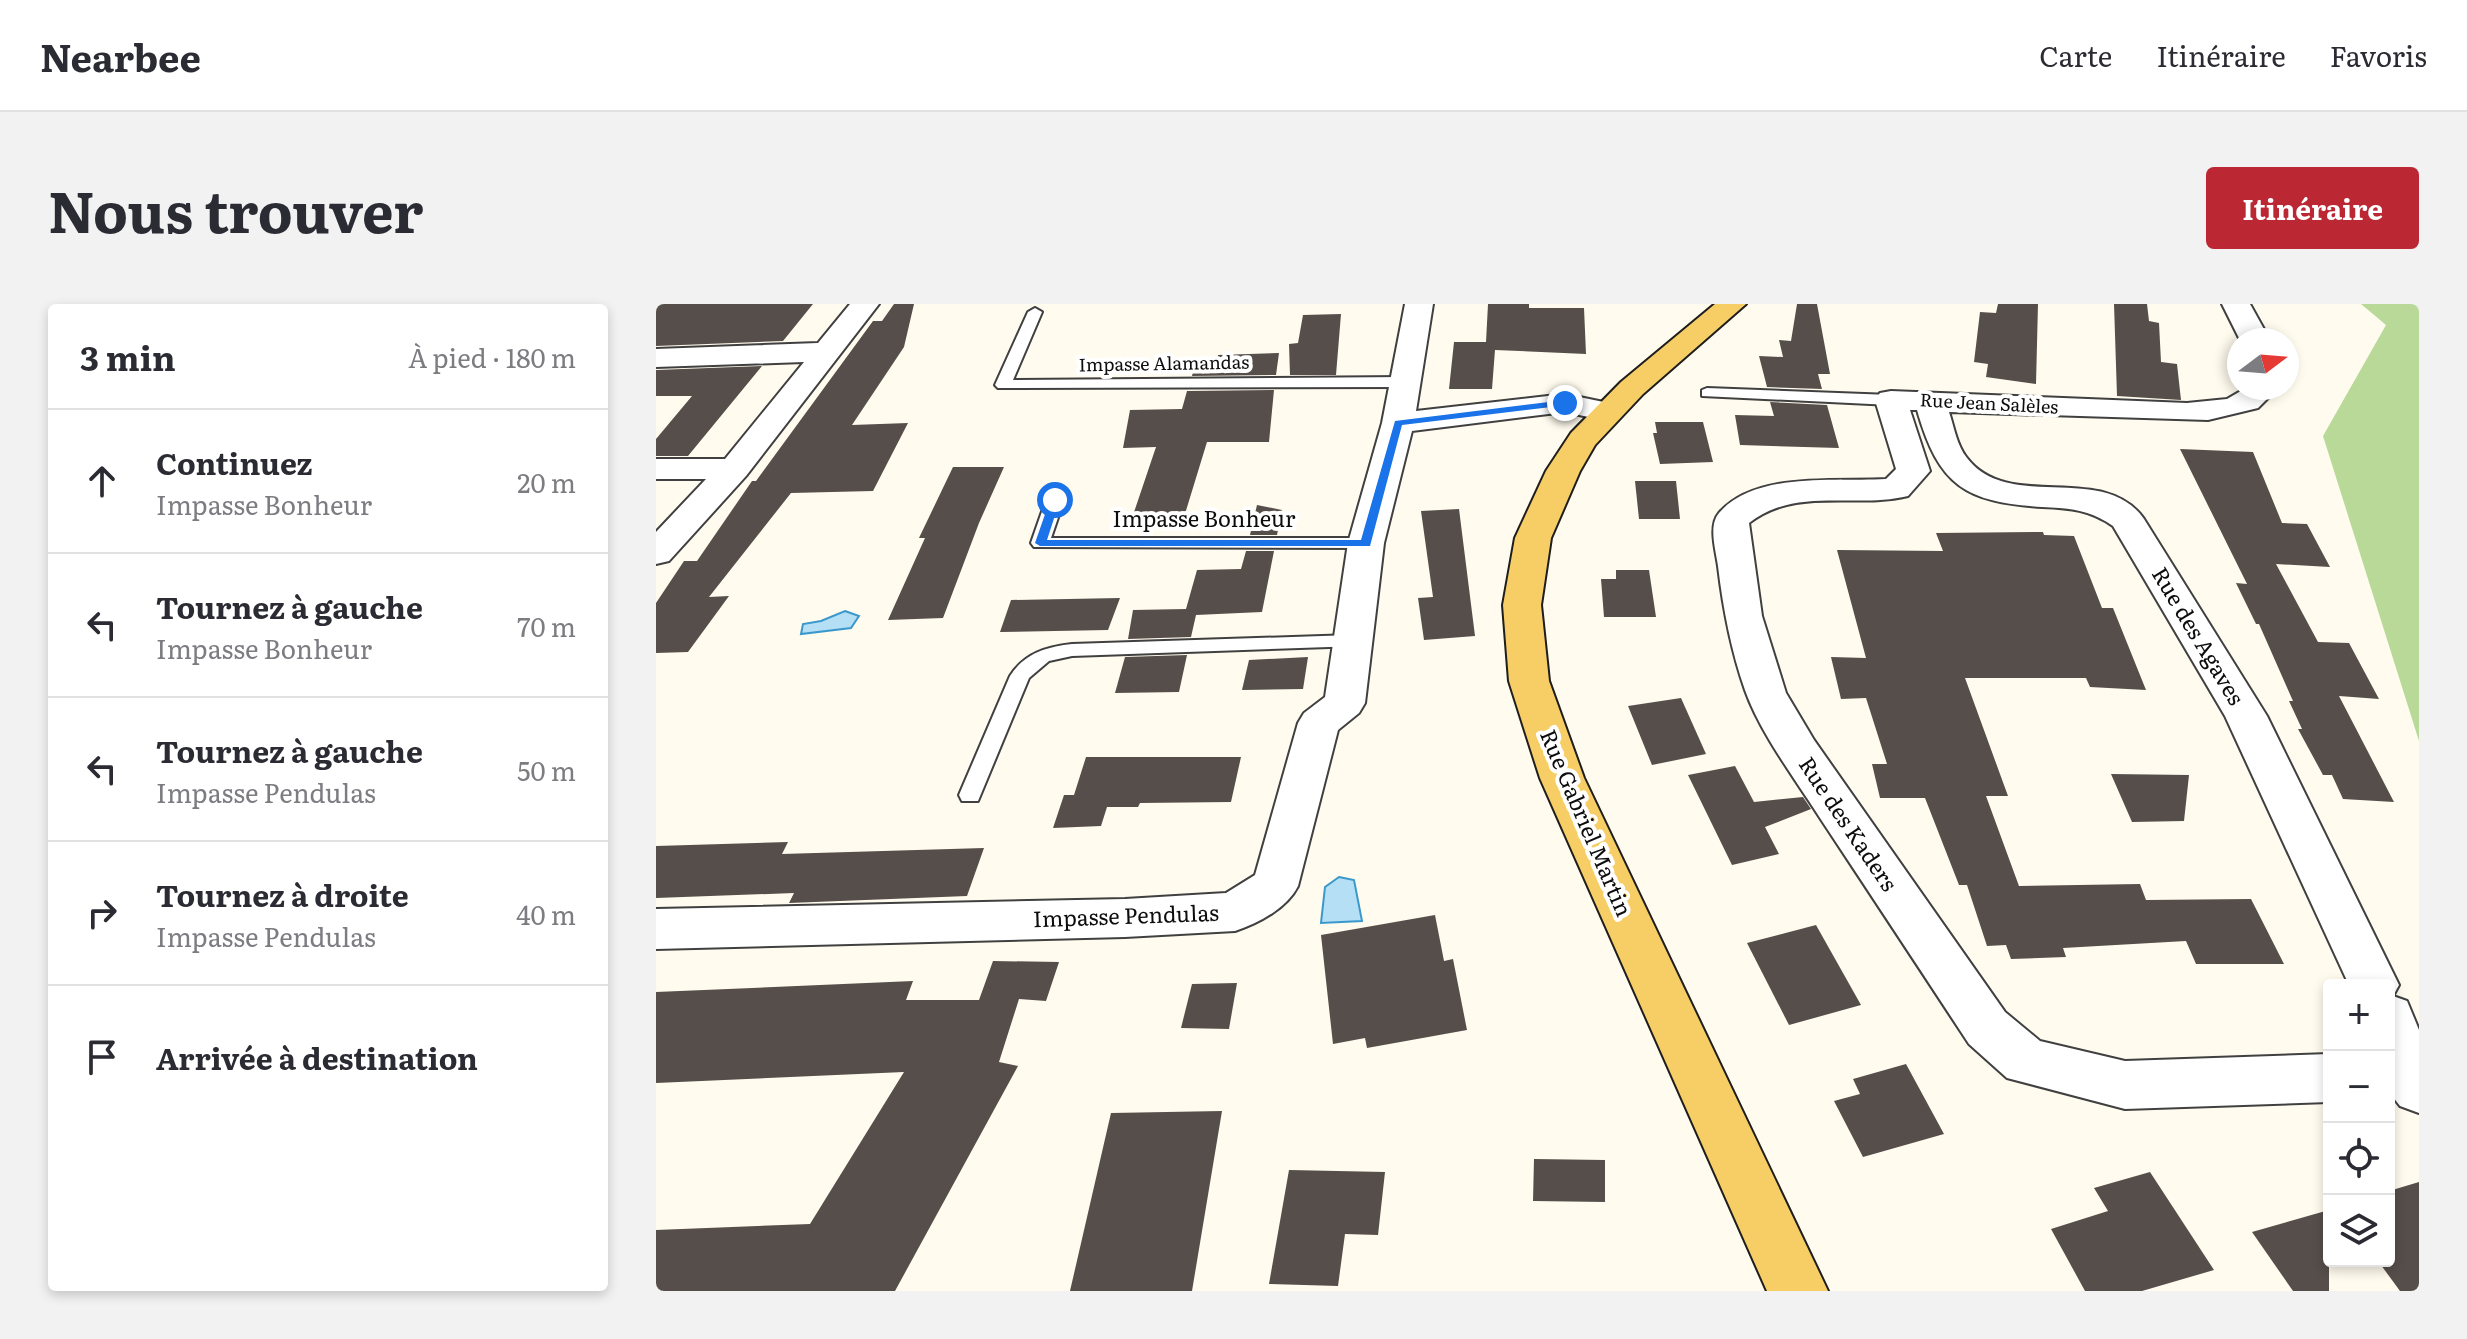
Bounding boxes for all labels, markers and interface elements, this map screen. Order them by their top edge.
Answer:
text: Nearbee [40,27,201,84]
text: Carte [2039,34,2112,76]
text: Itinéraire [2156,34,2286,76]
text: Favoris [2330,34,2427,76]
text: Nous trouver [48,167,423,250]
button: Itinéraire [2206,167,2419,249]
north arrow [2227,328,2299,400]
text: 3 min [80,331,176,381]
text: À pied · 180 m [408,337,576,376]
street label: Impasse Alamandas [1078,348,1250,377]
route end [1547,385,1583,421]
street label: Rue Jean Salèles [1919,385,2059,420]
text: Continuez [156,440,313,484]
icon: ahead [80,459,124,503]
text: 20 m [517,462,576,501]
route start [1037,482,1073,518]
text: Impasse Bonheur [156,484,372,523]
street label: Impasse Bonheur [1113,501,1296,534]
street label: Rue des Agaves [2145,560,2254,711]
text: Tournez à gauche [156,584,423,628]
icon: left [80,603,124,647]
text: 70 m [517,606,576,645]
text: Impasse Bonheur [156,628,372,667]
street label: Rue Gabriel Martin [1533,724,1642,921]
text: Tournez à gauche [156,728,423,772]
icon: left [80,747,124,791]
street label: Rue des Kaders [1792,749,1907,897]
text: 50 m [517,750,576,789]
text: Impasse Pendulas [156,772,376,811]
text: Tournez à droite [156,872,409,916]
icon: right [80,891,124,935]
text: 40 m [516,894,576,933]
street label: Impasse Pendulas [1032,895,1219,934]
text: Impasse Pendulas [156,916,376,955]
map controls [2323,979,2395,1267]
button: + [2323,979,2395,1051]
icon: arrive [80,1035,124,1079]
text: Arrivée à destination [156,1035,478,1079]
button: − [2323,1051,2395,1123]
button: locate [2323,1123,2395,1195]
button: layers [2323,1195,2395,1267]

